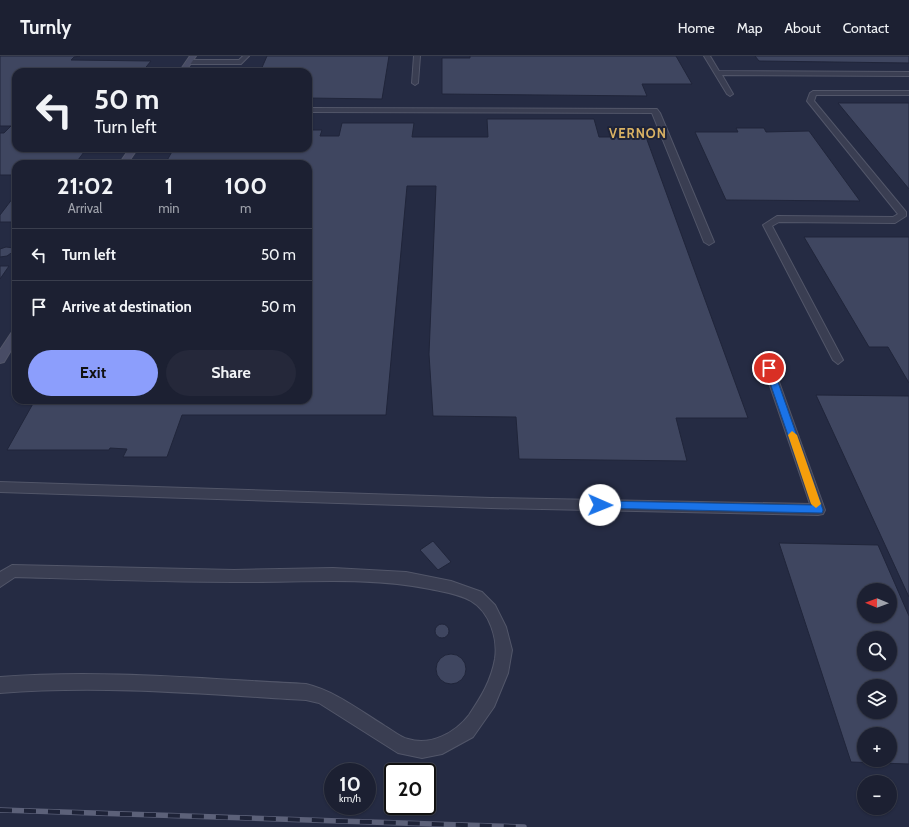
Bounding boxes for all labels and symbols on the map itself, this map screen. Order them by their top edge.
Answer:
district label: VERNON [609,125,667,141]
pin [752,351,786,385]
position arrow [579,484,621,526]
north arrow [857,583,897,623]
speed limit sign: 20 [384,763,436,815]

